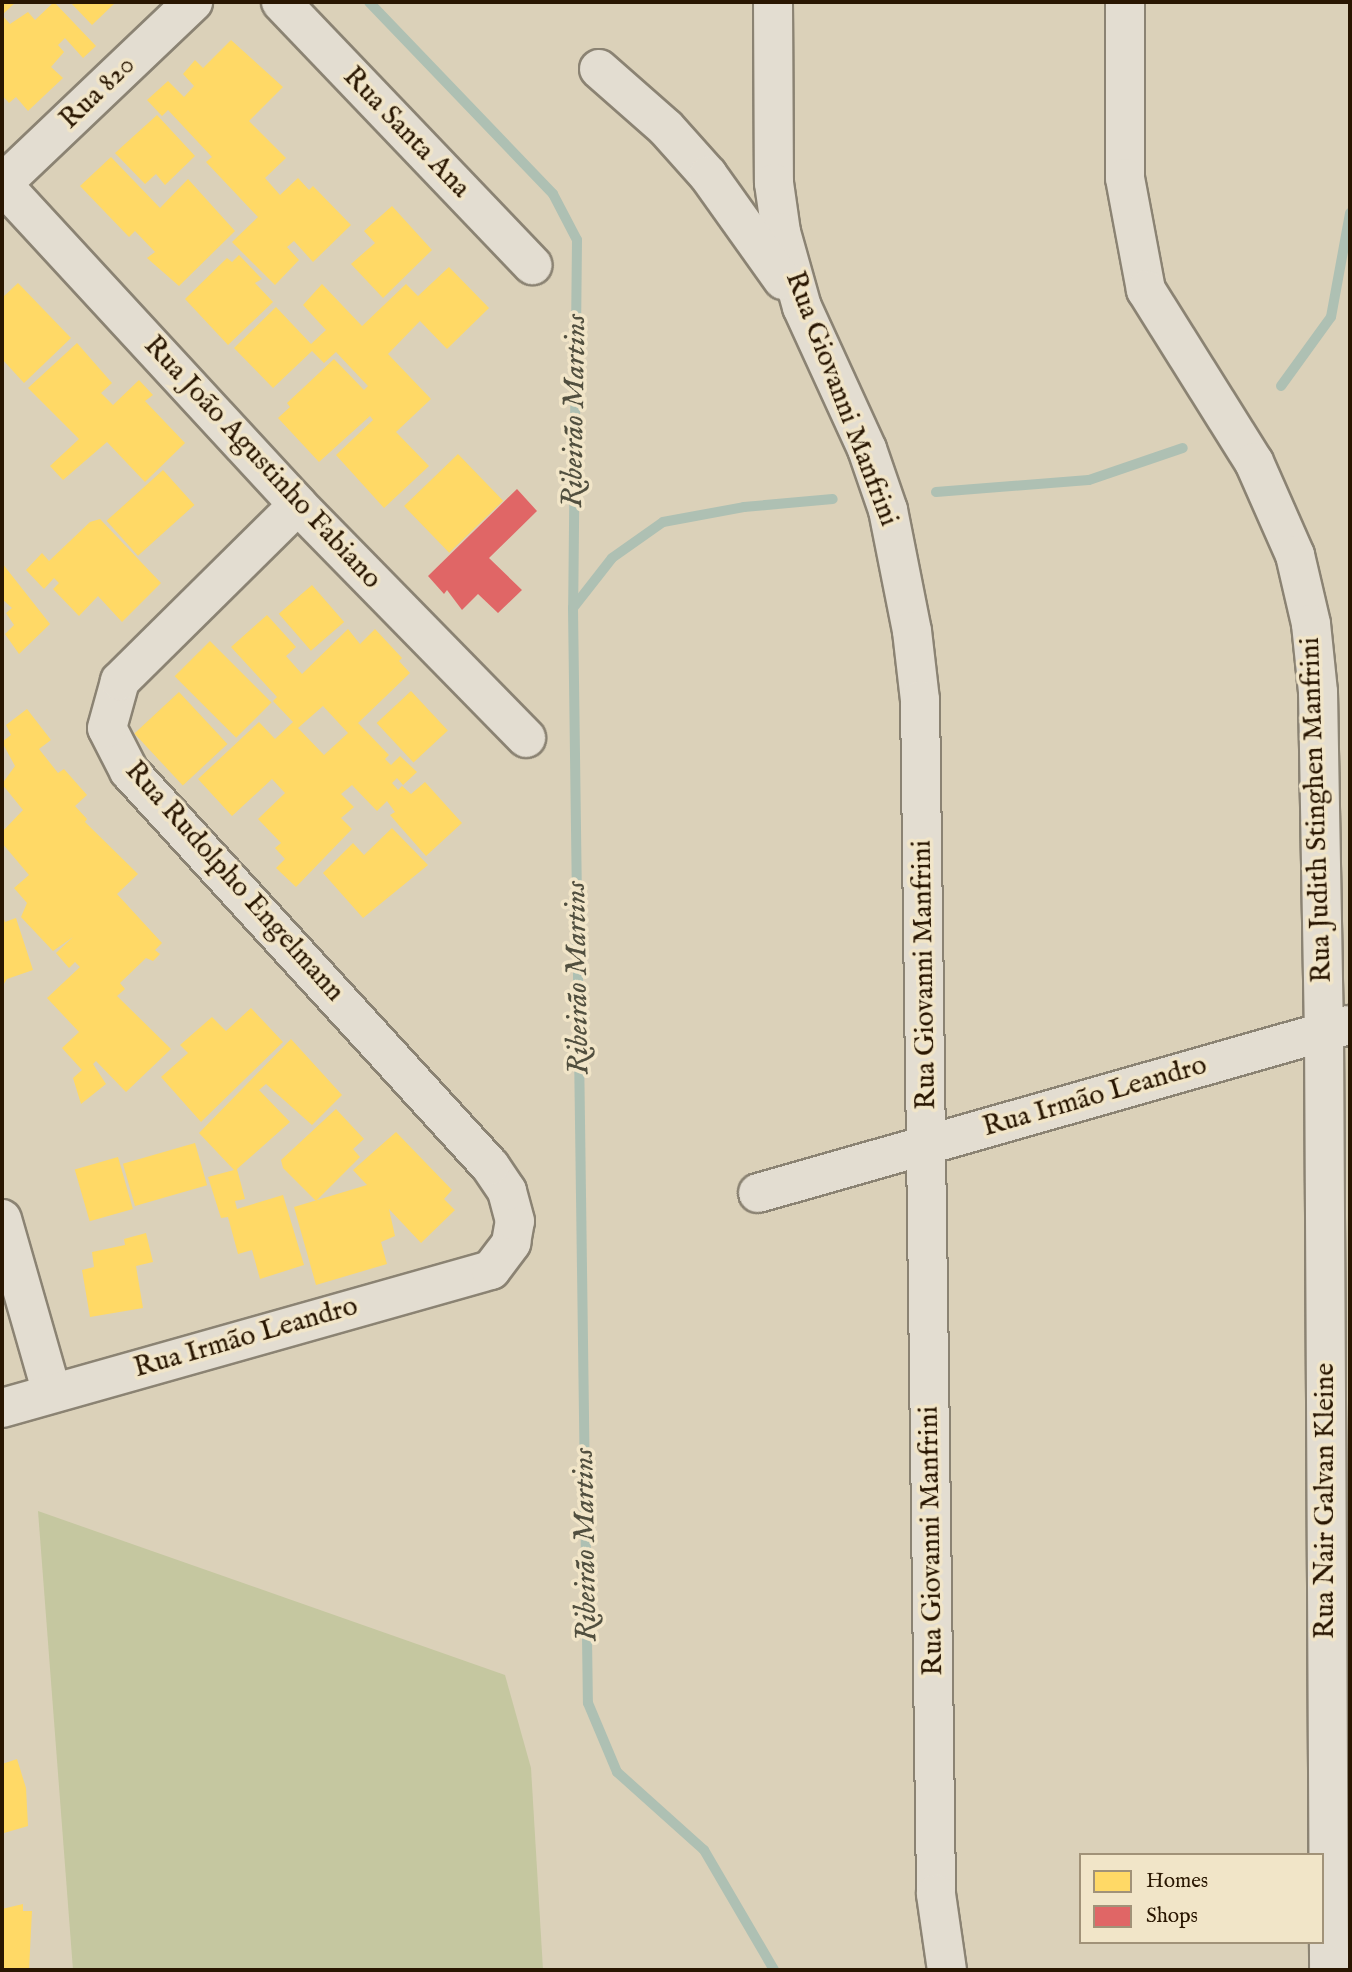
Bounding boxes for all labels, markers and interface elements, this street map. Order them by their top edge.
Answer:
street label: Rua 820 [53,49,143,137]
street label: Rua Santa Ana [335,61,477,205]
street label: Rua Giovanni Manfrini [777,267,905,531]
water label: Ribeirão Martins [555,314,595,508]
street label: Rua João Agustinho Fabiano [136,330,388,596]
street label: Rua Judith Stinghen Manfrini [1294,637,1340,983]
street label: Rua Rudolpho Engelmann [117,755,351,1009]
street label: Rua Giovanni Manfrini [906,840,944,1110]
water label: Ribeirão Martins [558,881,598,1075]
street label: Rua Irmão Leandro [979,1049,1211,1145]
street label: Rua Irmão Leandro [130,1290,362,1386]
street label: Rua Nair Galvan Kleine [1309,1363,1343,1639]
street label: Rua Giovanni Manfrini [913,1406,951,1676]
water label: Ribeirão Martins [566,1448,606,1642]
legend [1079,1853,1324,1944]
text: Homes [1146,1868,1208,1895]
text: Shops [1146,1903,1198,1930]

